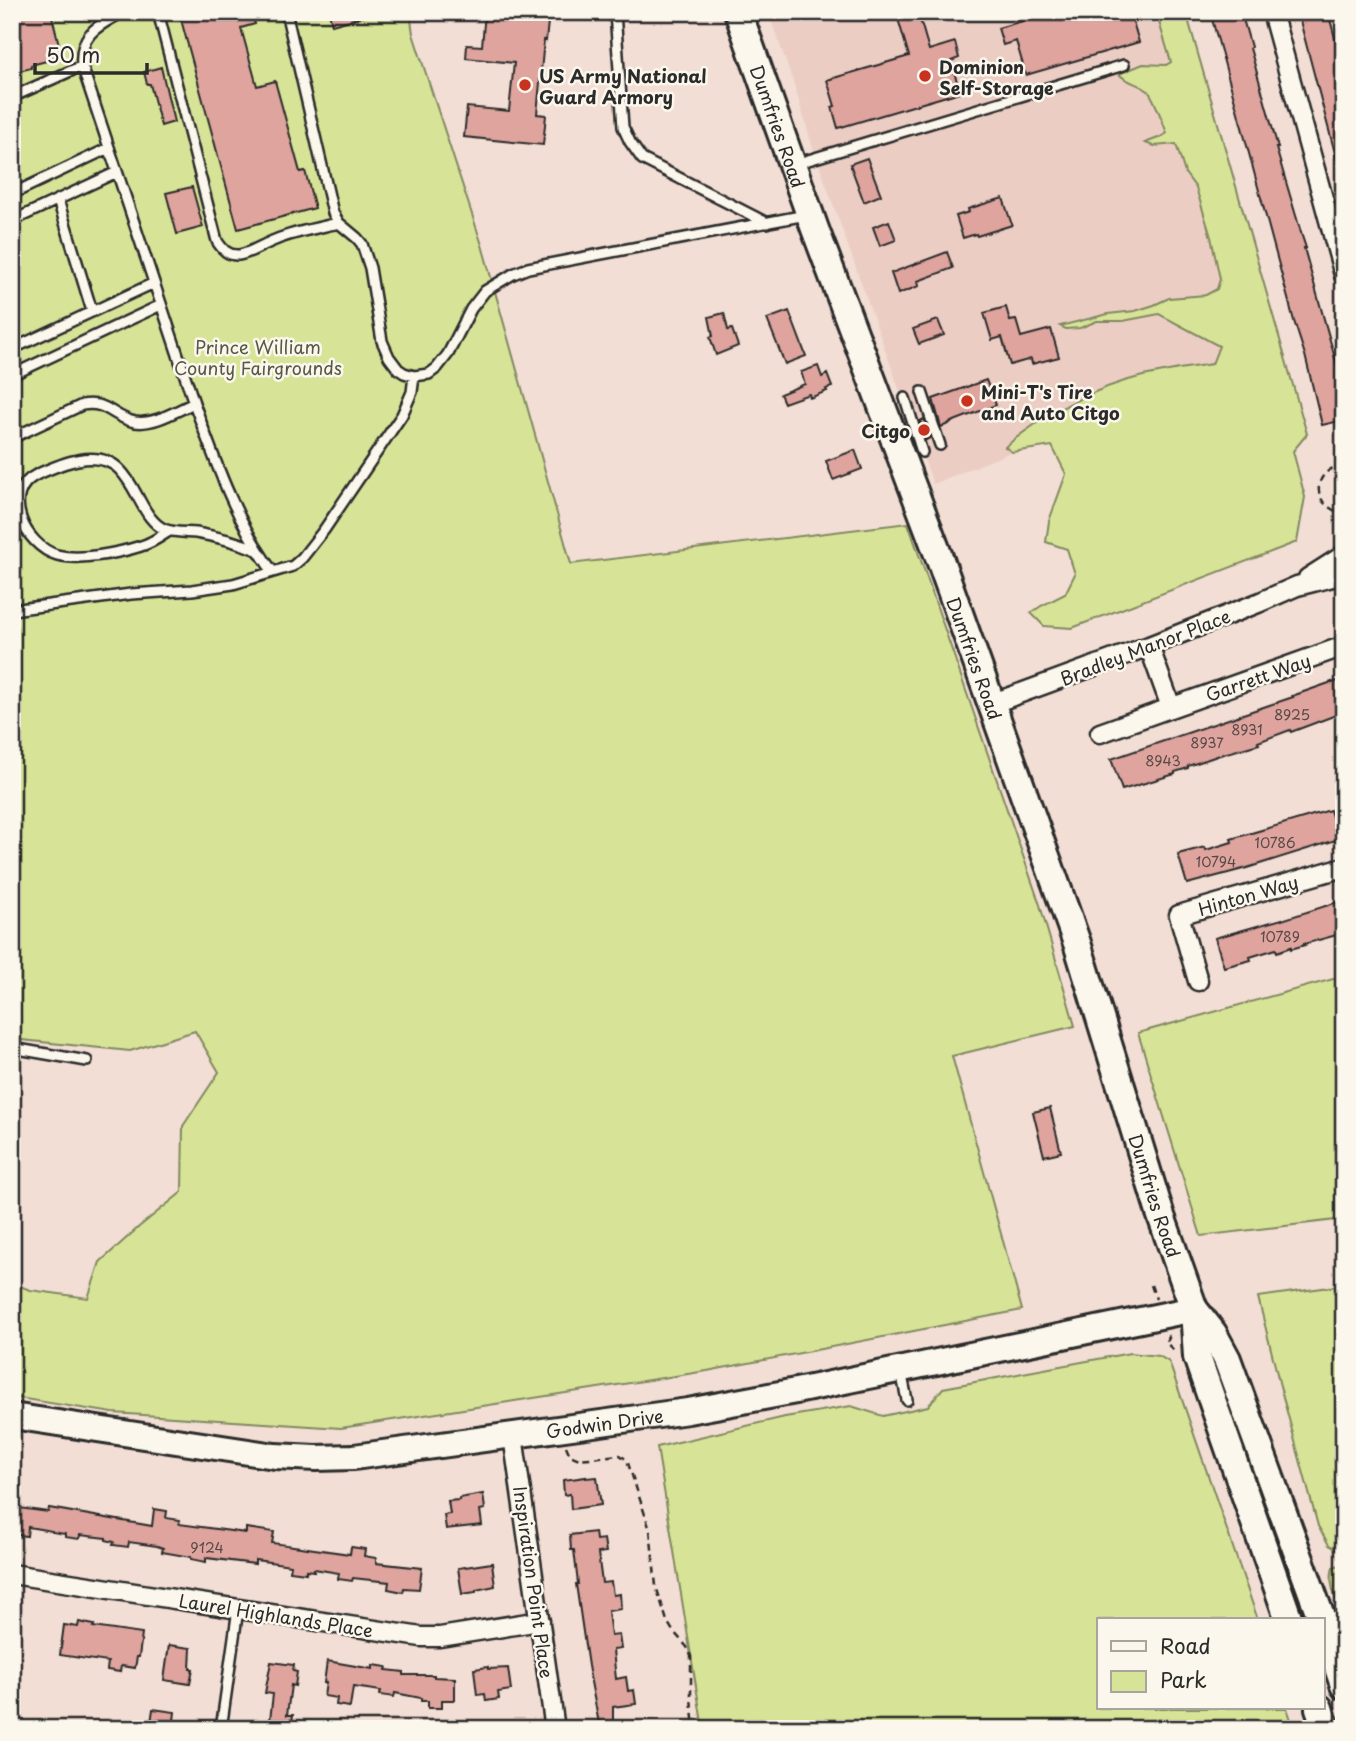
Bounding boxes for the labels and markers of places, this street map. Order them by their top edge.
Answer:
place label: Dominion Self-Storage [939,53,1054,101]
place label: US Army National Guard Armory [539,62,707,110]
marker: Dominion Self-Storage [917,68,933,84]
marker: US Army National Guard Armory [517,77,533,93]
place label: Mini-T's Tire and Auto Citgo [981,378,1120,426]
marker: Mini-T's Tire and Auto Citgo [959,393,975,409]
place label: Citgo [861,417,910,444]
marker: Citgo [916,422,932,438]

